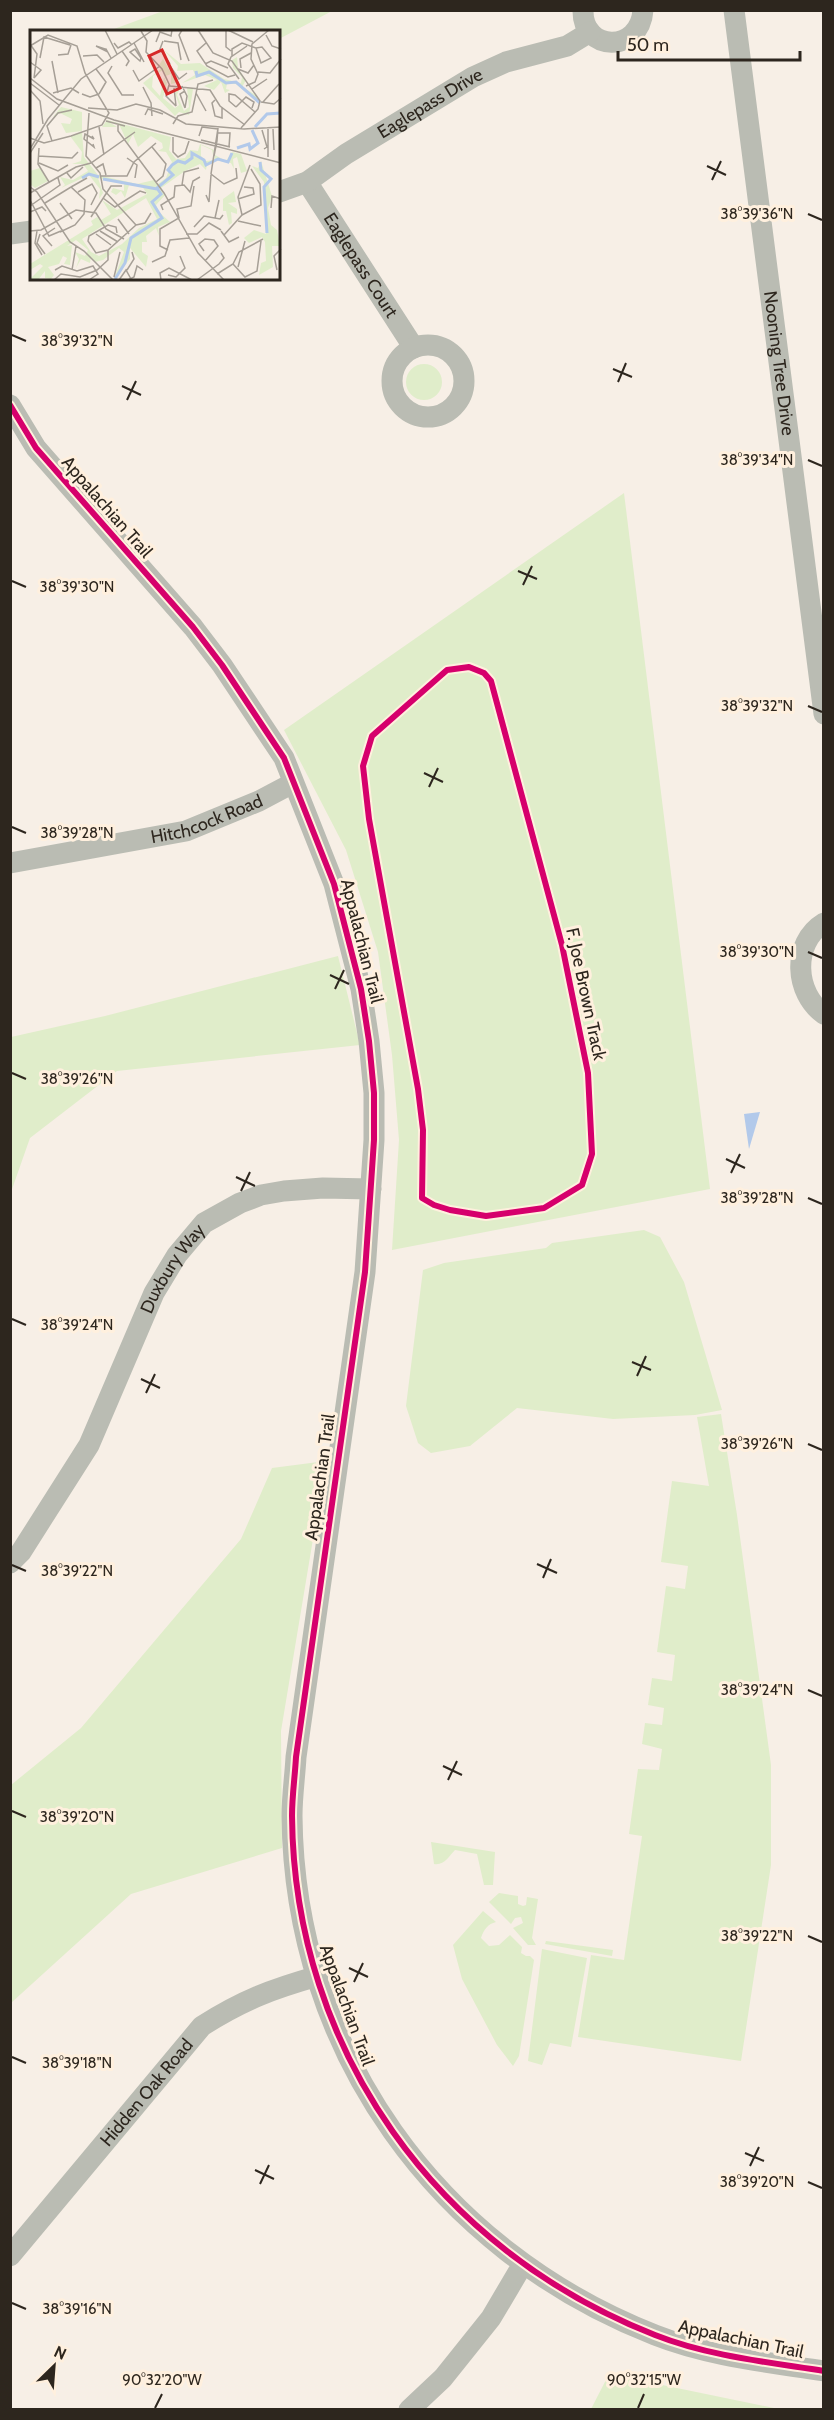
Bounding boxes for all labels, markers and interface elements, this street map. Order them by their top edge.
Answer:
scale bar [618,24,800,62]
inset map [30,30,280,280]
text: 50 m [627,34,669,56]
street label: Eaglepass Drive [373,63,486,143]
text: 38°39'36"N [721,205,793,223]
street label: Eaglepass Court [319,209,403,322]
street label: Nooning Tree Drive [759,290,799,437]
text: 38°39'32"N [41,332,113,350]
text: 38°39'34"N [721,451,793,469]
street label: Appalachian Trail [57,452,158,563]
text: 38°39'30"N [40,578,114,596]
text: 38°39'32"N [721,697,793,715]
street label: Hitchcock Road [149,790,266,848]
text: 38°39'28"N [40,824,114,842]
street label: Appalachian Trail [336,877,388,1006]
street label: F. Joe Brown Track [561,926,611,1063]
text: 38°39'30"N [720,943,794,961]
text: 38°39'26"N [41,1070,113,1088]
text: 38°39'28"N [720,1189,794,1207]
street label: Duxbury Way [136,1219,210,1317]
text: 38°39'24"N [41,1316,113,1334]
street label: Appalachian Trail [300,1412,340,1542]
text: 38°39'26"N [721,1435,793,1453]
text: 38°39'22"N [41,1562,113,1580]
text: 38°39'24"N [721,1681,793,1699]
text: 38°39'20"N [40,1808,114,1826]
text: 38°39'22"N [721,1927,793,1945]
street label: Appalachian Trail [315,1941,379,2069]
street label: Hidden Oak Road [95,2034,198,2151]
text: 38°39'18"N [42,2054,112,2072]
text: 38°39'20"N [720,2173,794,2191]
text: 38°39'16"N [42,2300,112,2318]
street label: Appalachian Trail [676,2315,806,2363]
north arrow [24,2336,84,2396]
text: N [51,2342,69,2364]
text: 90°32'20"W [122,2371,202,2389]
text: 90°32'15"W [607,2371,682,2389]

